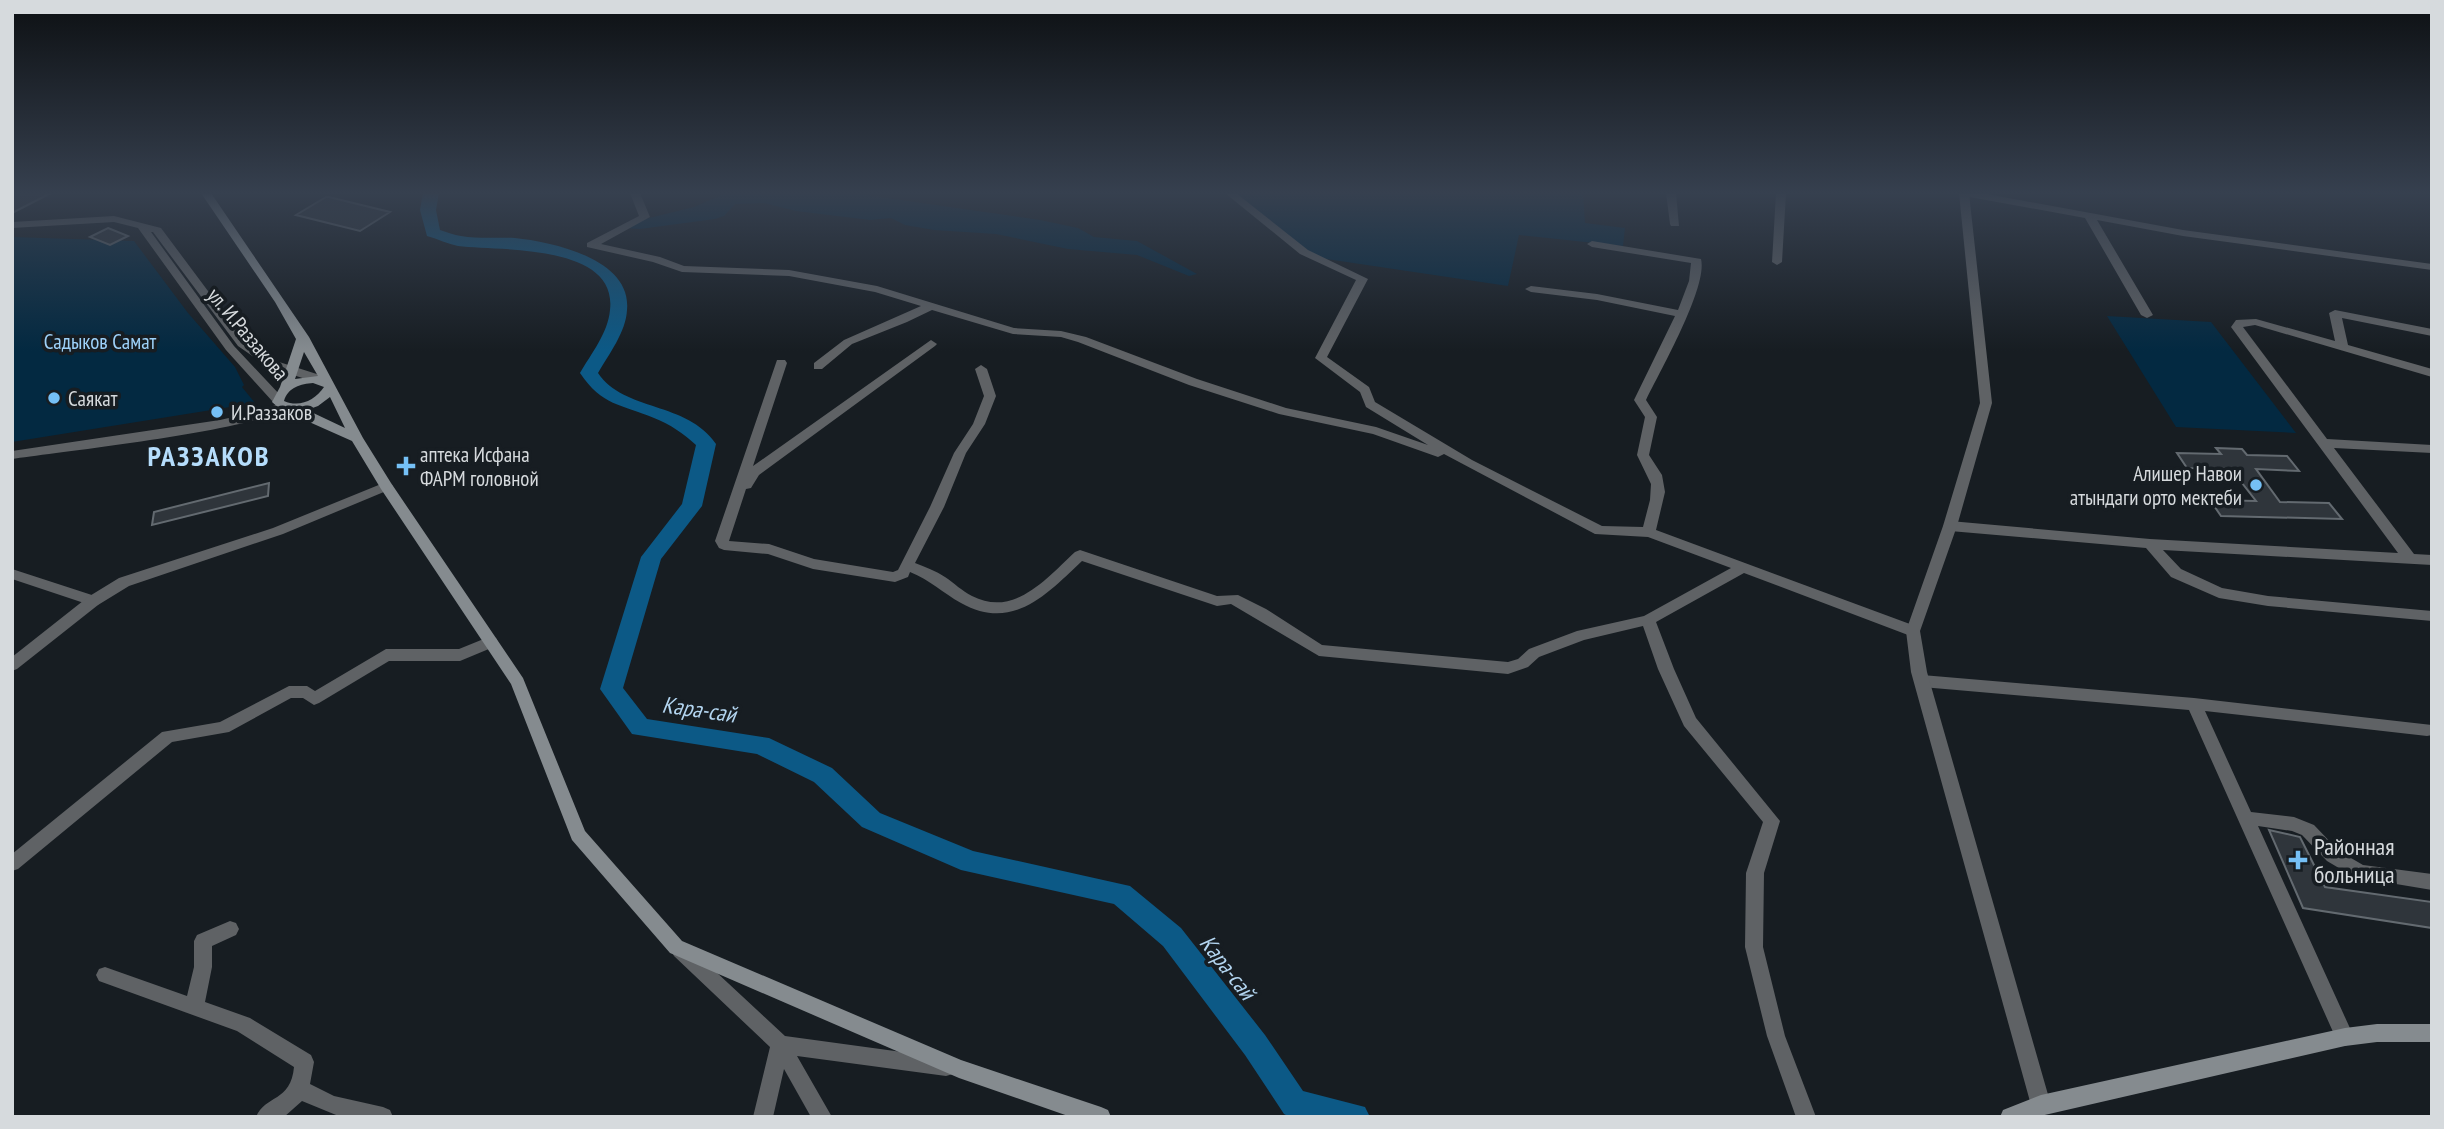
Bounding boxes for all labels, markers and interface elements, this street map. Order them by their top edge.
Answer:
street label: ул. И.Раззакова [201,282,295,386]
park label: Садыков Самат [44,328,157,355]
place label: Саякат [68,385,118,412]
marker: Саякат [46,390,62,406]
place label: И.Раззаков [231,399,312,426]
marker: И.Раззаков [209,404,225,420]
district label: РАЗЗАКОВ [147,437,271,474]
place label: аптека Исфана ФАРМ головной [420,441,539,492]
marker: аптека Исфана ФАРМ головной [398,458,414,474]
place label: Алишер Навои атындаги орто мектеби [2070,460,2242,511]
marker: Алишер Навои атындаги орто мектеби [2248,477,2264,493]
water label: Кара-сай [660,689,740,729]
place label: Районная больница [2314,831,2395,890]
marker: Районная больница [2288,850,2308,870]
water label: Кара-сай [1194,929,1264,1007]

